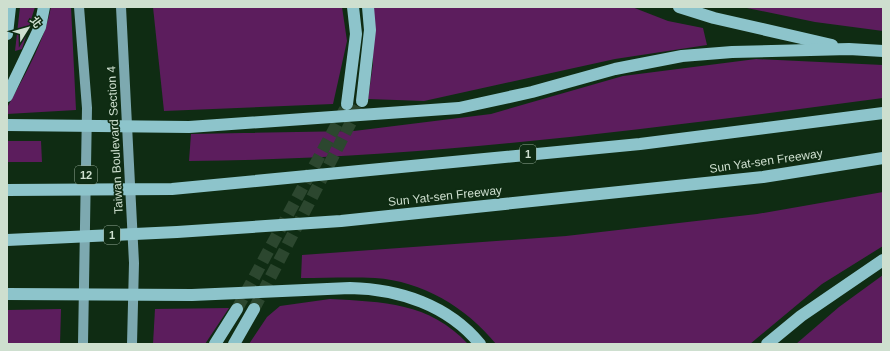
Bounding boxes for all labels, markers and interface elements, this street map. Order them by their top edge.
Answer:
north arrow [8,8,48,48]
text: 北 [28,14,44,30]
street label: Taiwan Boulevard Section 4 [104,65,126,214]
road number: 1 [520,145,536,163]
street label: Sun Yat-sen Freeway [708,146,824,176]
road number: 12 [75,166,97,184]
street label: Sun Yat-sen Freeway [387,183,503,209]
road number: 1 [104,226,120,244]

